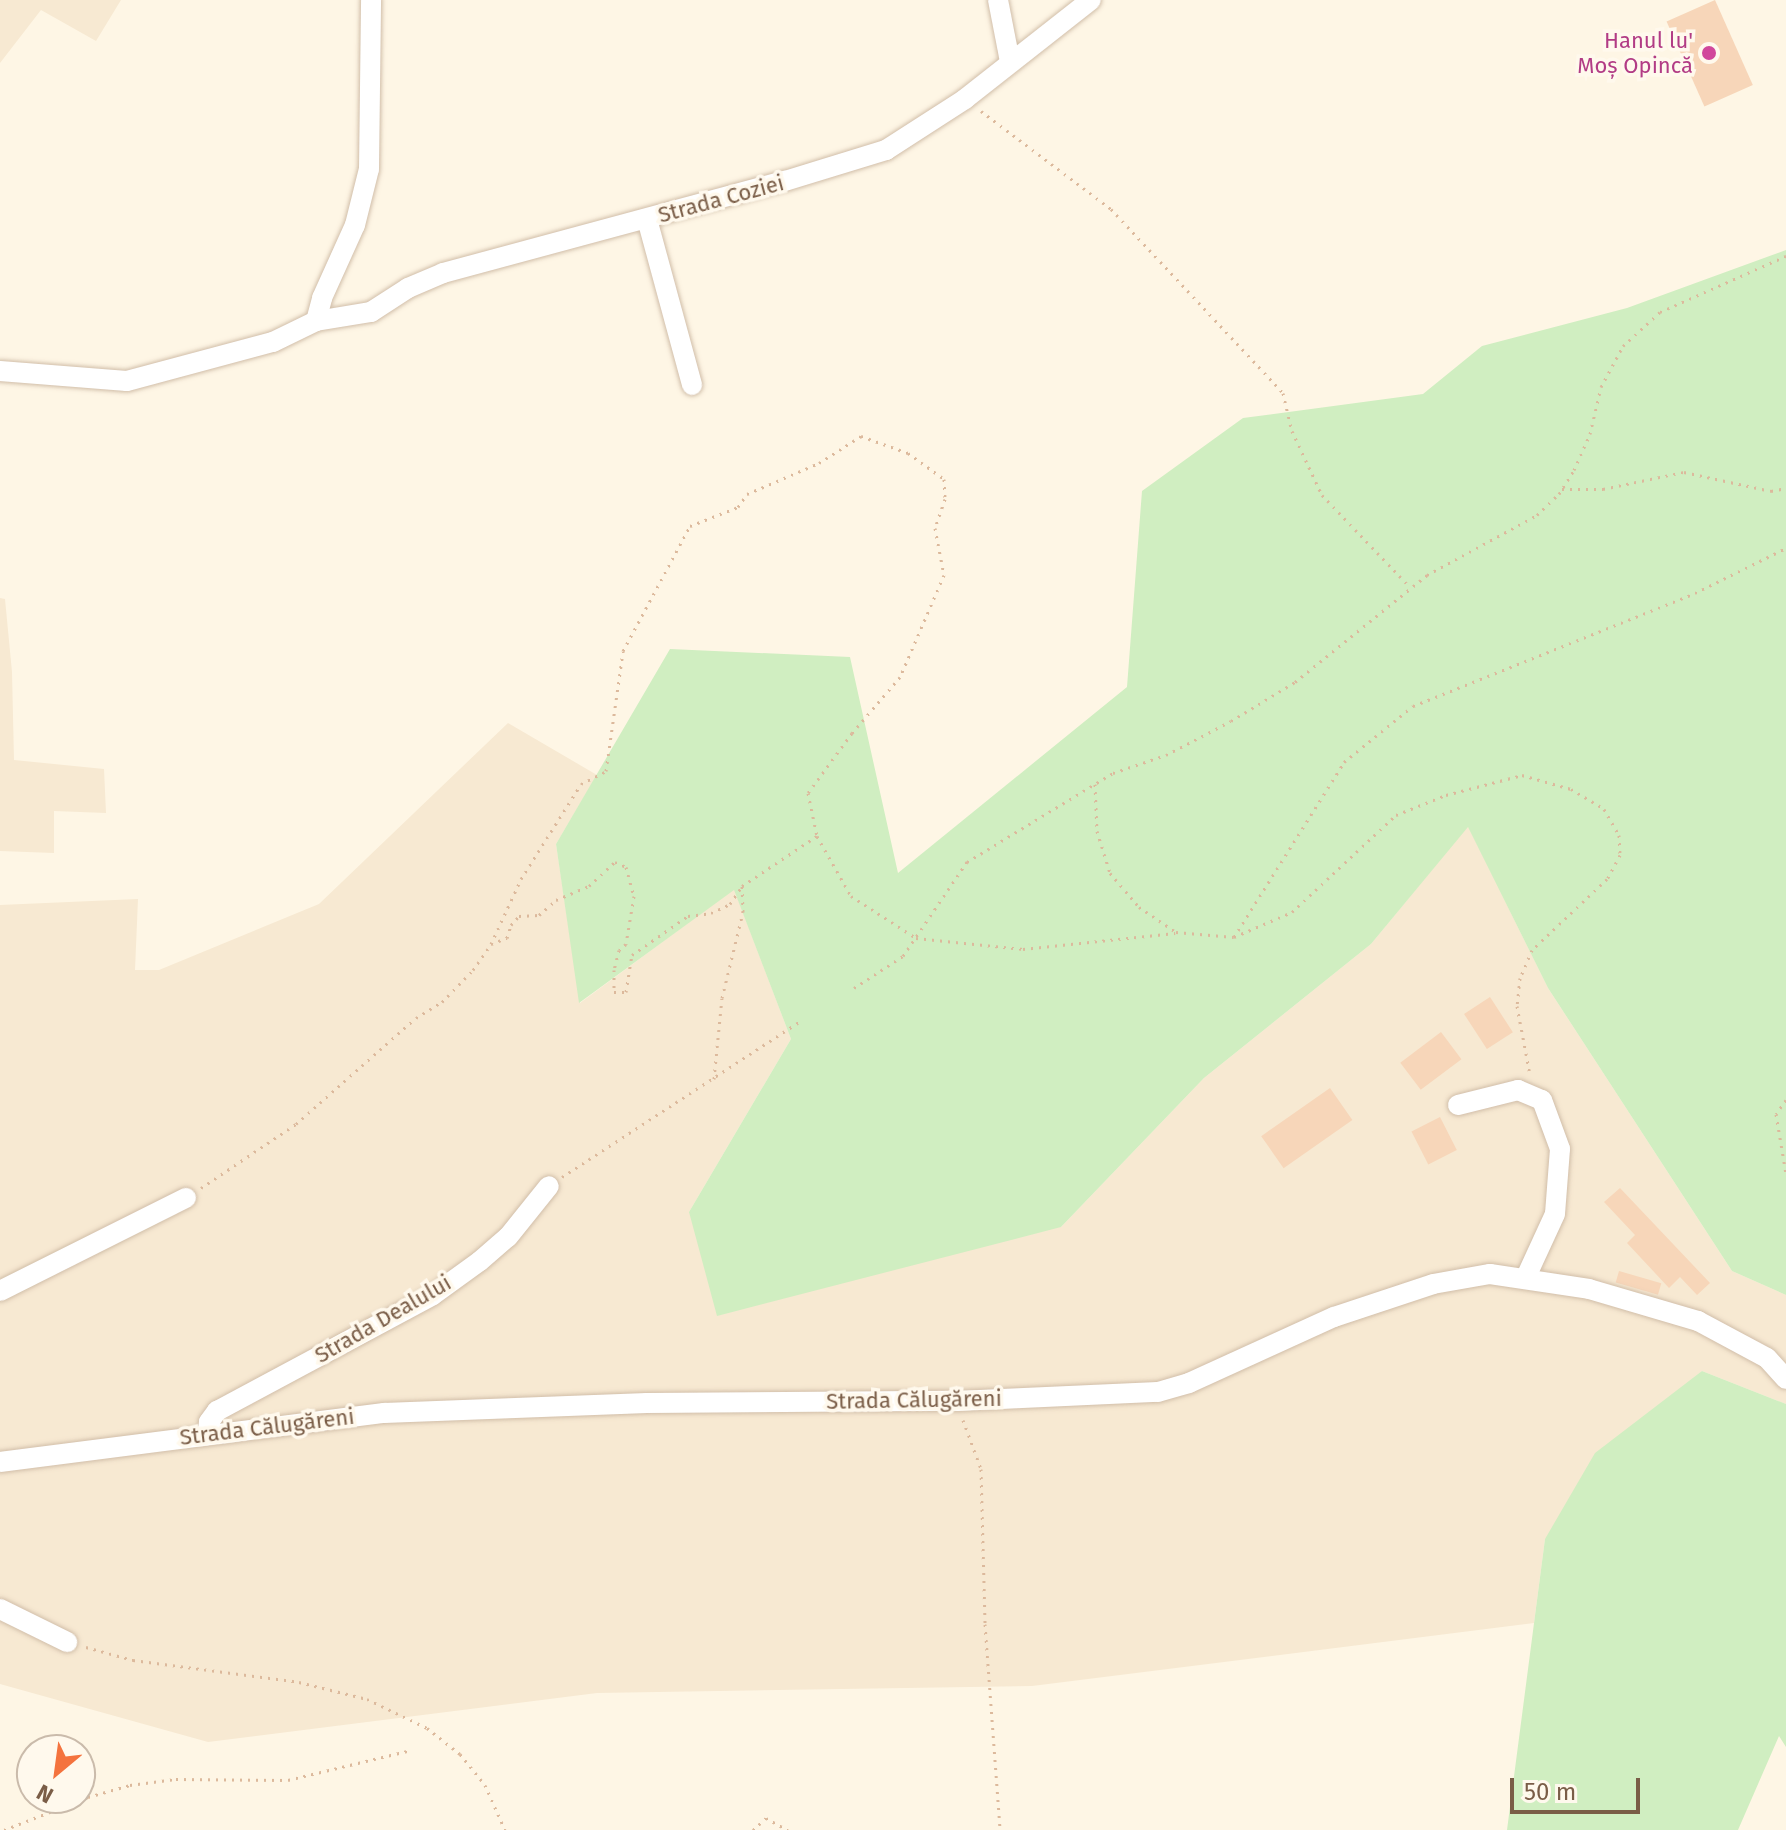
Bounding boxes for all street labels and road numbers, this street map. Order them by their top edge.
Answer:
street label: Strada Coziei [655,170,787,228]
street label: Strada Dealului [310,1269,456,1369]
street label: Strada Călugăreni [826,1385,1002,1415]
street label: Strada Călugăreni [178,1403,356,1451]

